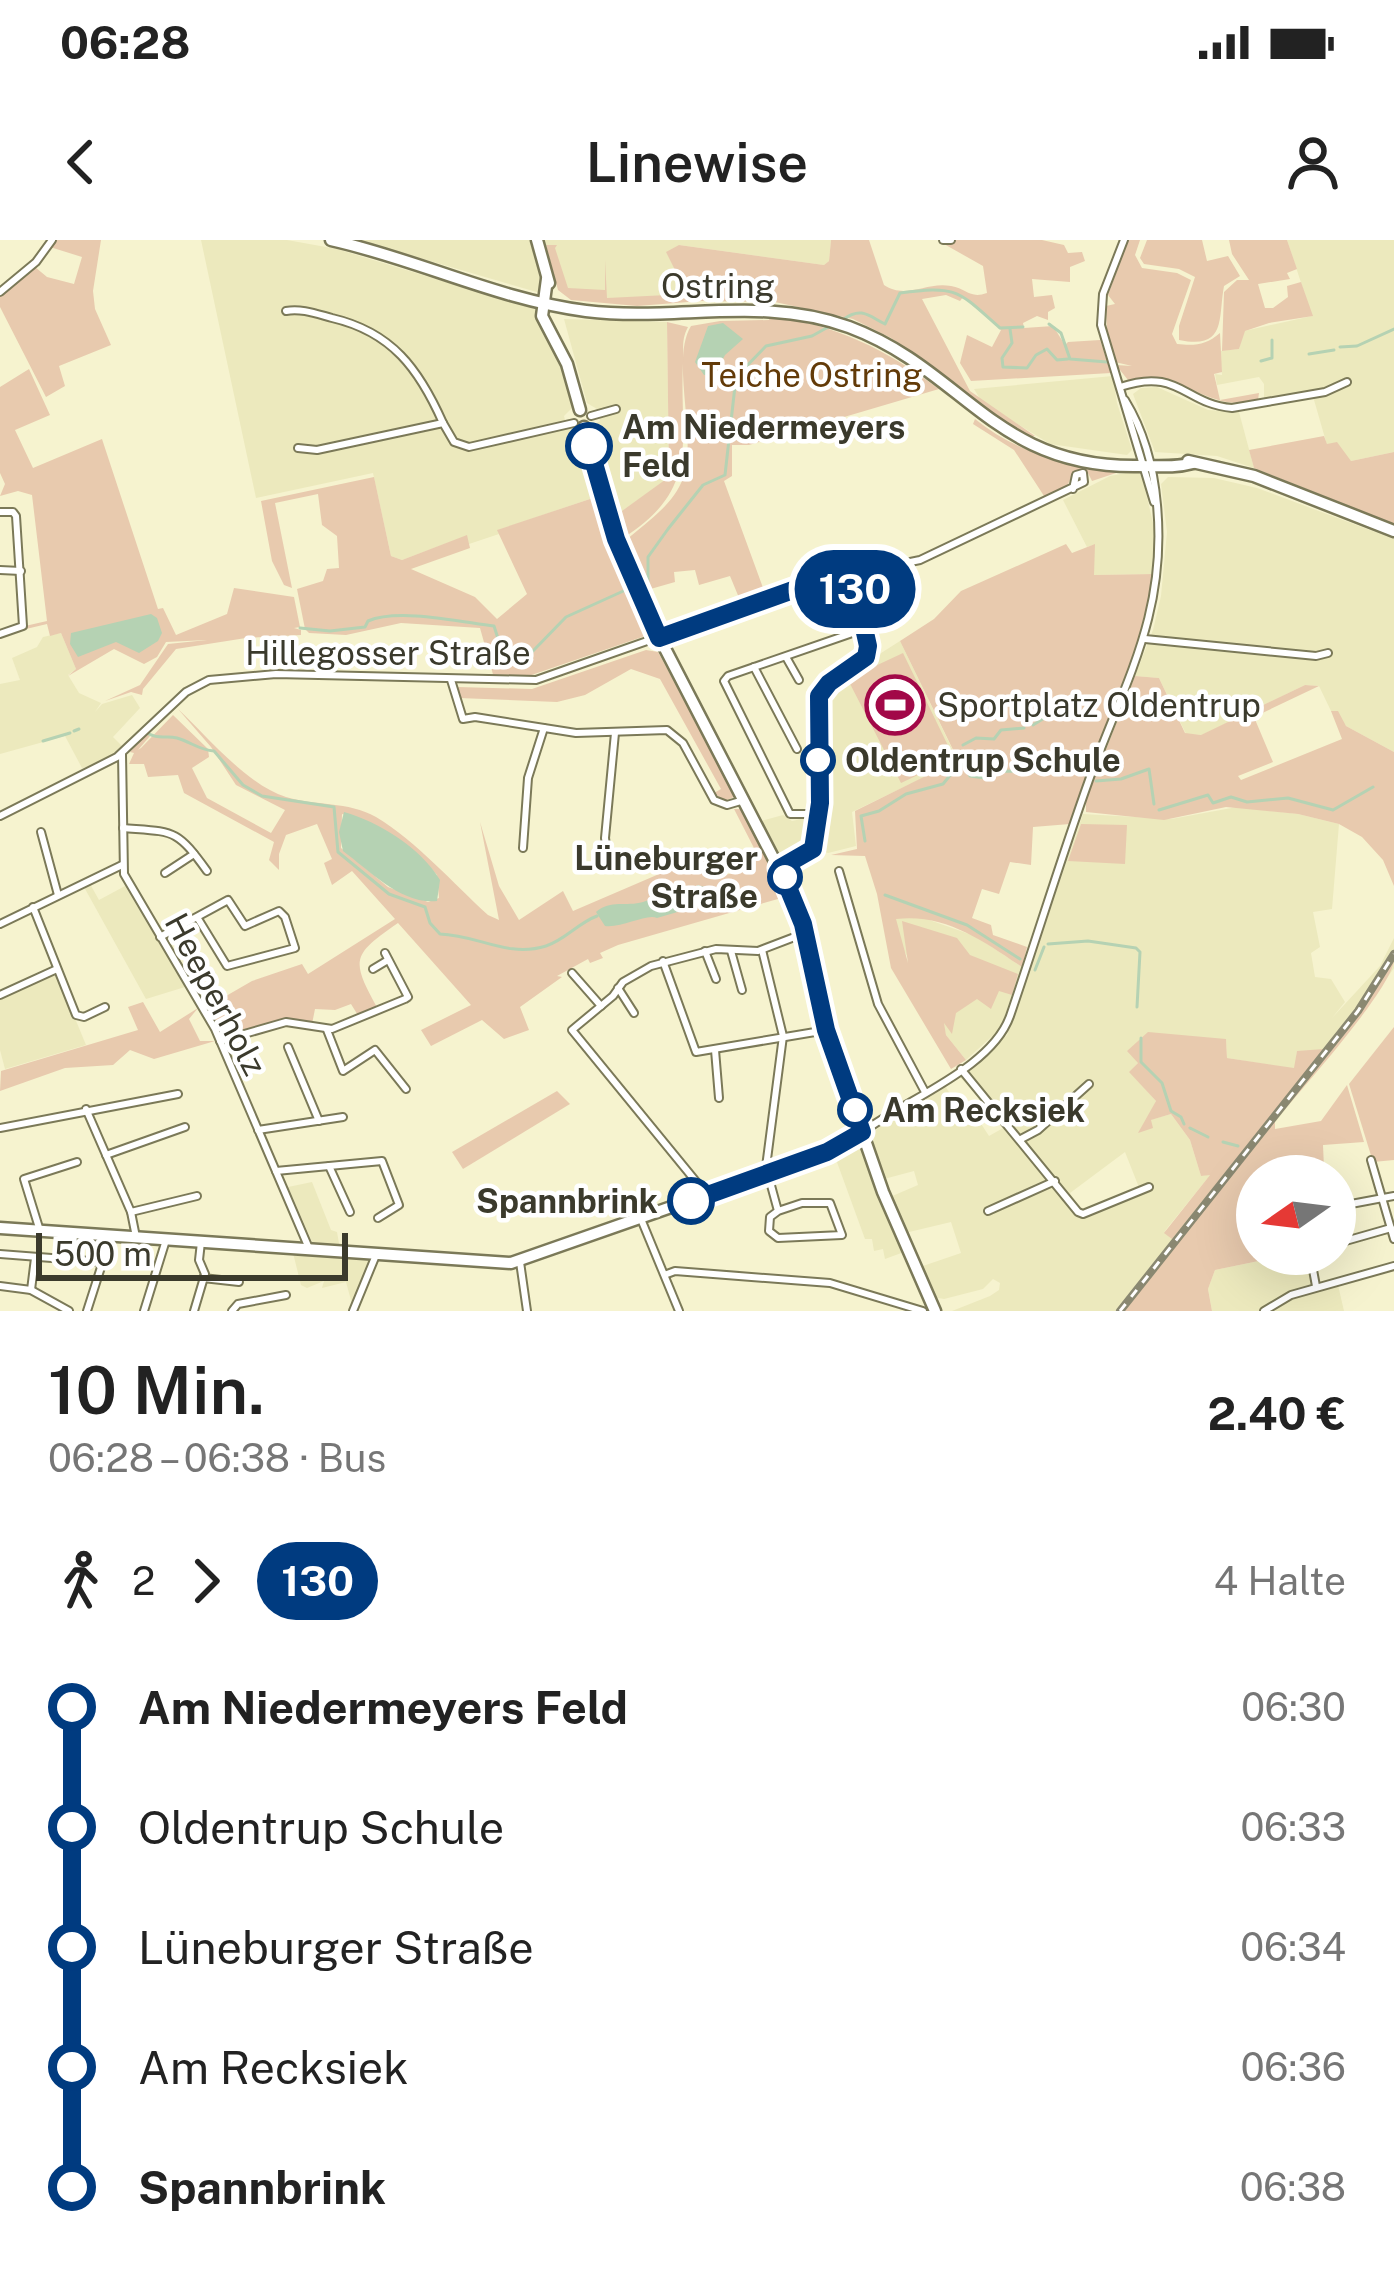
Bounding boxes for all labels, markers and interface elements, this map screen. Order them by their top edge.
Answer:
text: 06:28 [60,16,190,69]
icon: back [48,129,114,195]
icon: person [1280,129,1346,195]
text: Linewise [586,131,808,194]
street label: Ostring [661,267,775,305]
park label: Teiche Ostring [701,356,923,394]
place label: Am Niedermeyers Feld [622,408,905,484]
marker: Am Niedermeyers Feld [567,424,611,468]
line badge: 130 [786,550,924,628]
text: 130 [819,564,891,613]
street label: Hillegosser Straße [245,634,531,672]
sports icon: Sportplatz Oldentrup [864,674,926,736]
place label: Sportplatz Oldentrup [937,686,1261,724]
place label: Oldentrup Schule [845,741,1121,779]
marker: Oldentrup Schule [802,744,834,776]
place label: Lüneburger Straße [574,839,758,915]
marker: Lüneburger Straße [769,861,801,893]
street label: Heeperholz [158,907,274,1081]
place label: Am Recksiek [882,1091,1085,1129]
marker: Am Recksiek [839,1094,871,1126]
north arrow [1236,1155,1356,1275]
map controls [1236,1155,1356,1275]
marker: Spannbrink [669,1179,713,1223]
place label: Spannbrink [476,1182,658,1220]
scale bar [36,1227,348,1280]
text: 500 m [54,1235,152,1273]
text: 10 Min. [48,1351,265,1429]
text: 2.40 € [1207,1387,1346,1440]
text: 06:28 – 06:38 · Bus [48,1435,386,1481]
icon: walk [48,1548,114,1614]
icon: forward [173,1548,239,1614]
text: 130 [281,1556,354,1605]
text: 2 [132,1558,155,1604]
text: 4 Halte [1214,1558,1346,1604]
text: Am Niedermeyers Feld [138,1681,628,1734]
text: 06:30 [1241,1684,1346,1730]
text: Oldentrup Schule [138,1801,504,1854]
text: 06:33 [1240,1804,1346,1850]
text: Lüneburger Straße [138,1921,534,1974]
text: 06:34 [1240,1924,1346,1970]
text: Am Recksiek [138,2041,409,2094]
text: 06:36 [1241,2044,1346,2090]
text: Spannbrink [138,2161,386,2214]
text: 06:38 [1240,2164,1346,2210]

